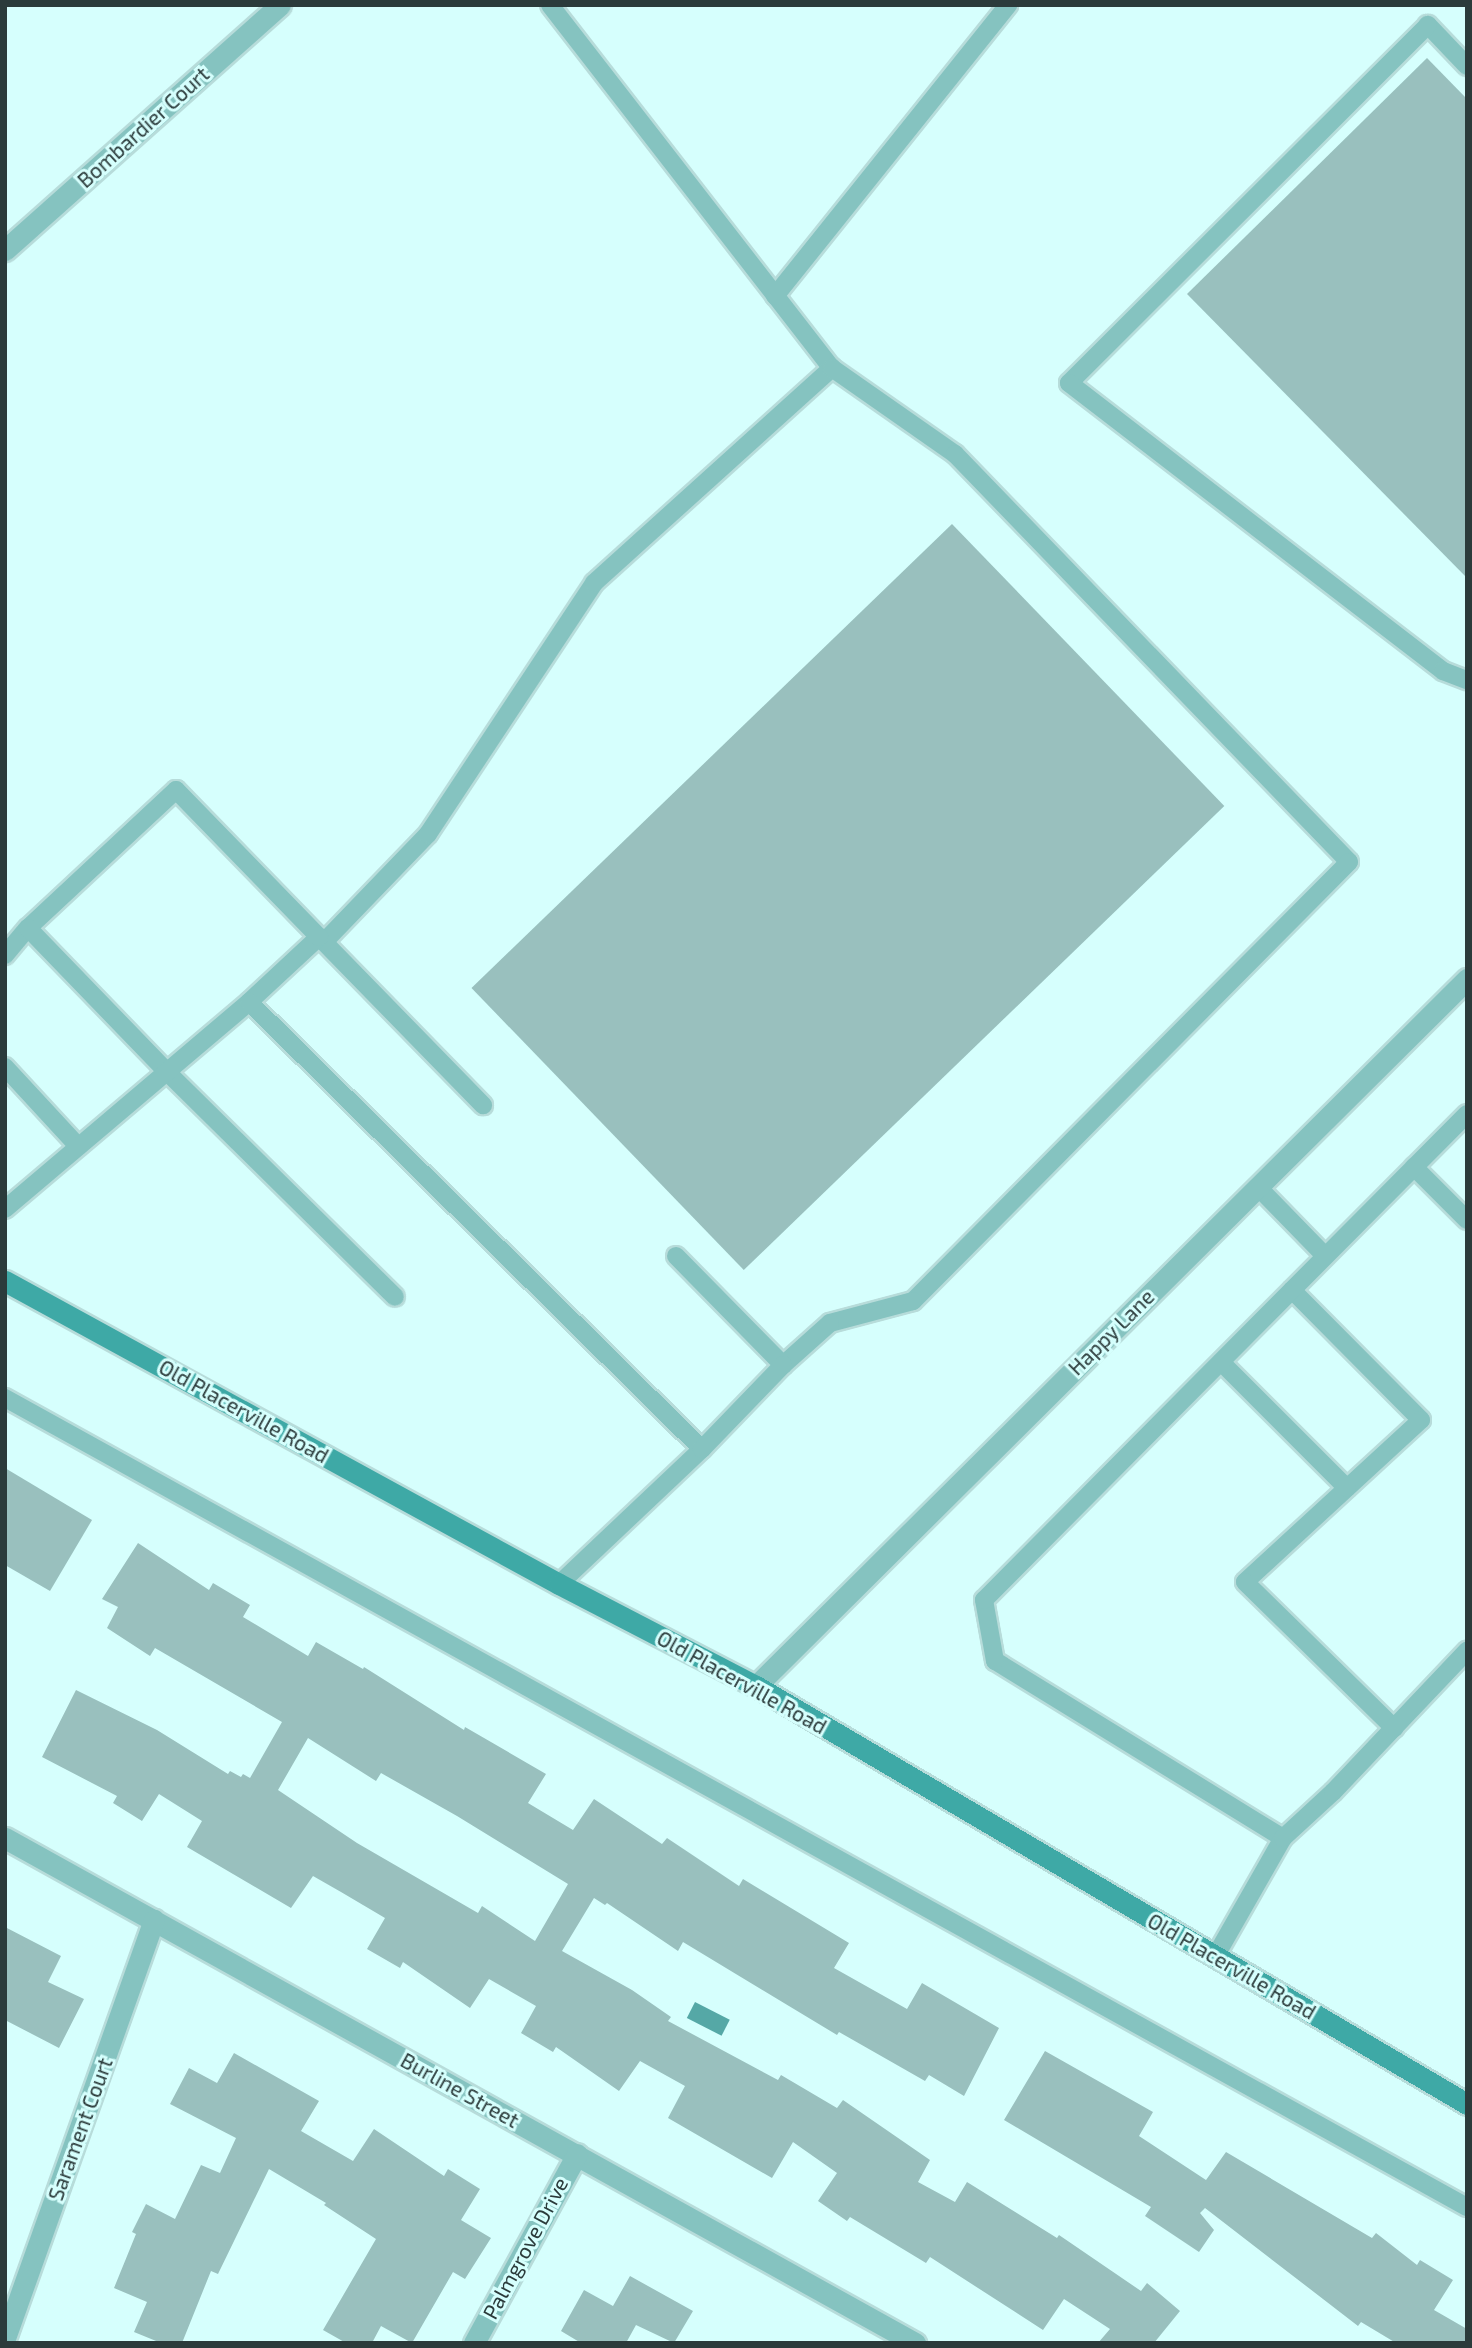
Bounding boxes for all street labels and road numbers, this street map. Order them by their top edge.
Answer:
street label: Bombardier Court [72,61,214,193]
street label: Happy Lane [1063,1284,1159,1380]
street label: Old Placerville Road [155,1354,333,1468]
street label: Old Placerville Road [653,1625,831,1739]
street label: Old Placerville Road [1143,1908,1321,2024]
street label: Burline Street [396,2047,524,2133]
street label: Sarament Court [42,2054,118,2204]
street label: Palmgrove Drive [477,2173,573,2323]

